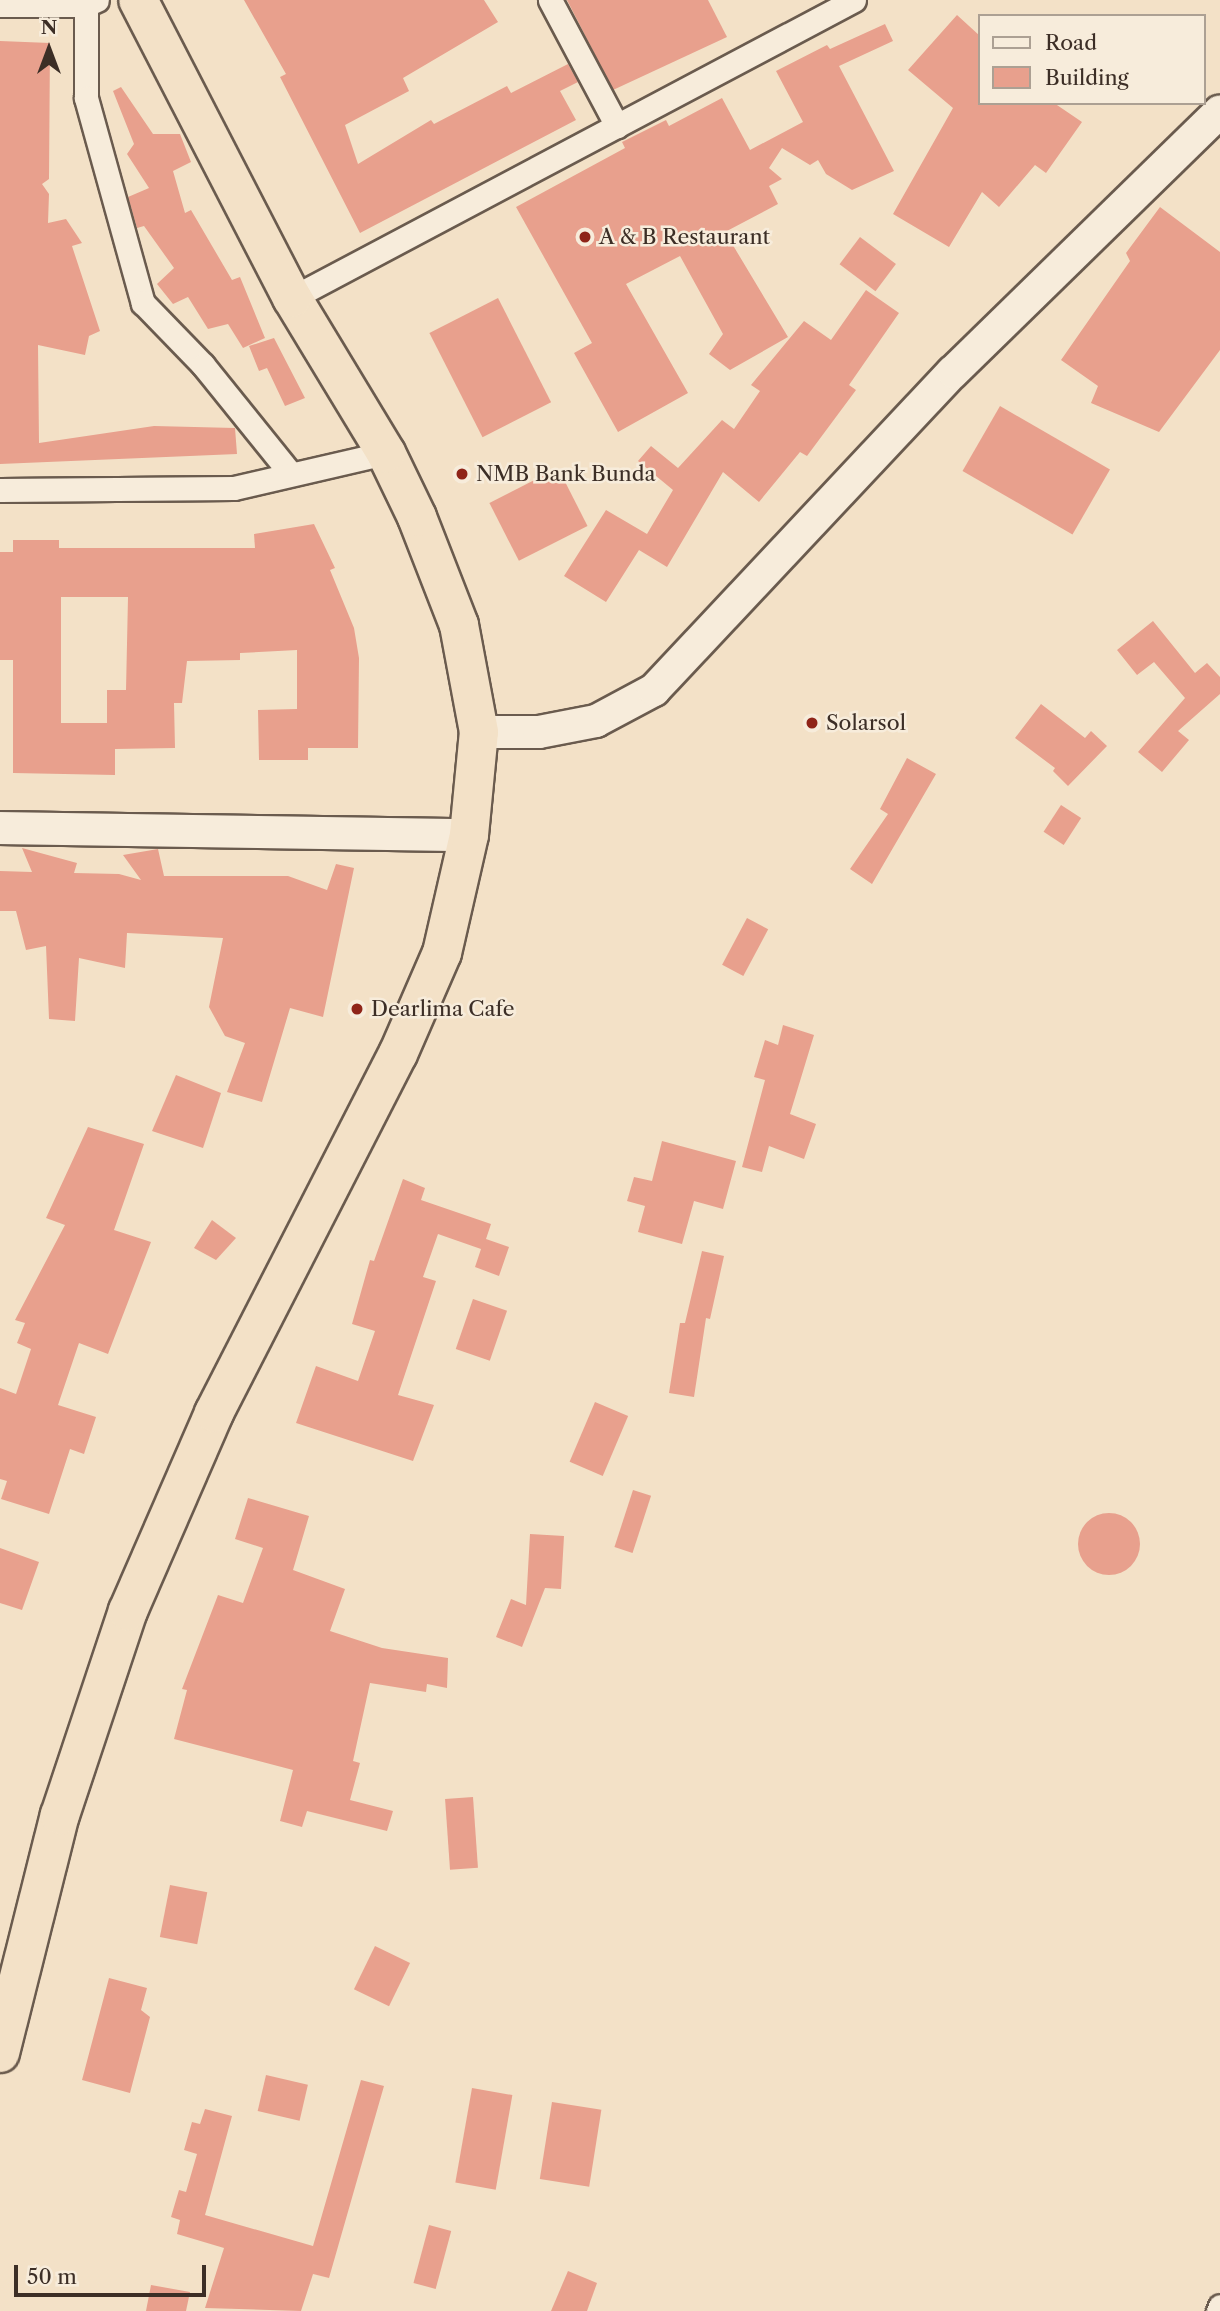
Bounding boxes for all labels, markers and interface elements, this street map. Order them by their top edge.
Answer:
north arrow [14,14,84,84]
legend [978,14,1206,105]
text: N [41,16,57,39]
text: Road [1045,30,1097,55]
text: Building [1045,65,1129,90]
place label: A & B Restaurant [599,224,771,250]
marker: A & B Restaurant [577,229,593,245]
place label: NMB Bank Bunda [476,461,656,487]
marker: NMB Bank Bunda [454,466,470,482]
place label: Solarsol [826,710,906,736]
marker: Solarsol [804,715,820,731]
place label: Dearlima Cafe [371,996,515,1022]
marker: Dearlima Cafe [349,1001,365,1017]
scale bar [18,2252,210,2296]
text: 50 m [27,2264,77,2289]

